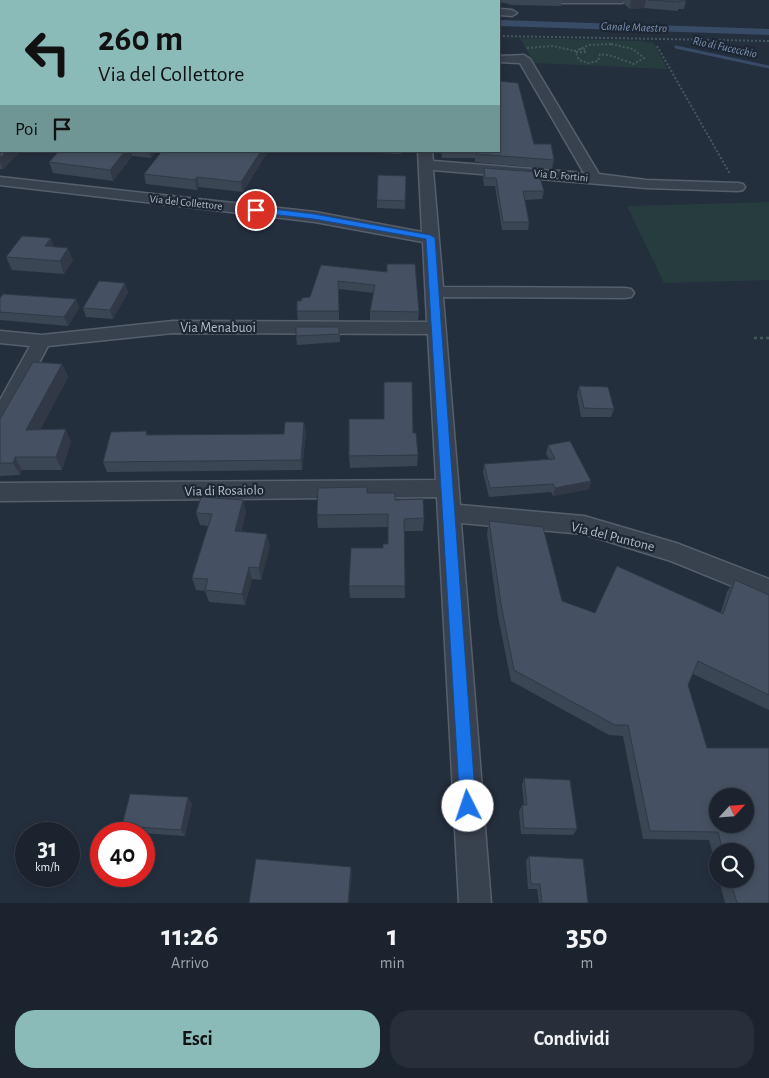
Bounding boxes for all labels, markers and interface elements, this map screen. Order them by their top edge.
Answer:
icon: left [15,20,80,85]
water label: Canale Maestro [601,20,667,34]
text: 260 m [98,22,183,57]
water label: Rio di Fucecchio [692,34,758,60]
text: Via del Collettore [98,63,244,85]
icon: arrive [48,115,76,143]
text: Poi [15,120,38,139]
street label: Via D. Fortini [533,168,589,183]
pin [235,189,277,231]
street label: Via del Collettore [149,193,223,212]
icon: arrive [242,196,270,224]
street label: Via Menabuoi [180,321,256,335]
street label: Via di Rosaiolo [184,483,264,499]
street label: Via del Puntone [570,520,656,554]
position arrow [441,779,493,831]
north arrow [709,788,754,832]
map controls [709,788,754,888]
speed limit sign: 40 [90,822,155,887]
text: 31 [38,836,57,861]
button: search [709,843,754,888]
text: km/h [35,861,60,873]
text: 11:26 [161,921,218,951]
text: 1 [387,921,398,951]
text: 350 [566,921,608,951]
text: Arrivo [171,955,209,971]
text: min [380,955,405,971]
text: m [580,955,593,971]
button: Esci [15,1010,380,1068]
button: Condividi [390,1010,754,1068]

